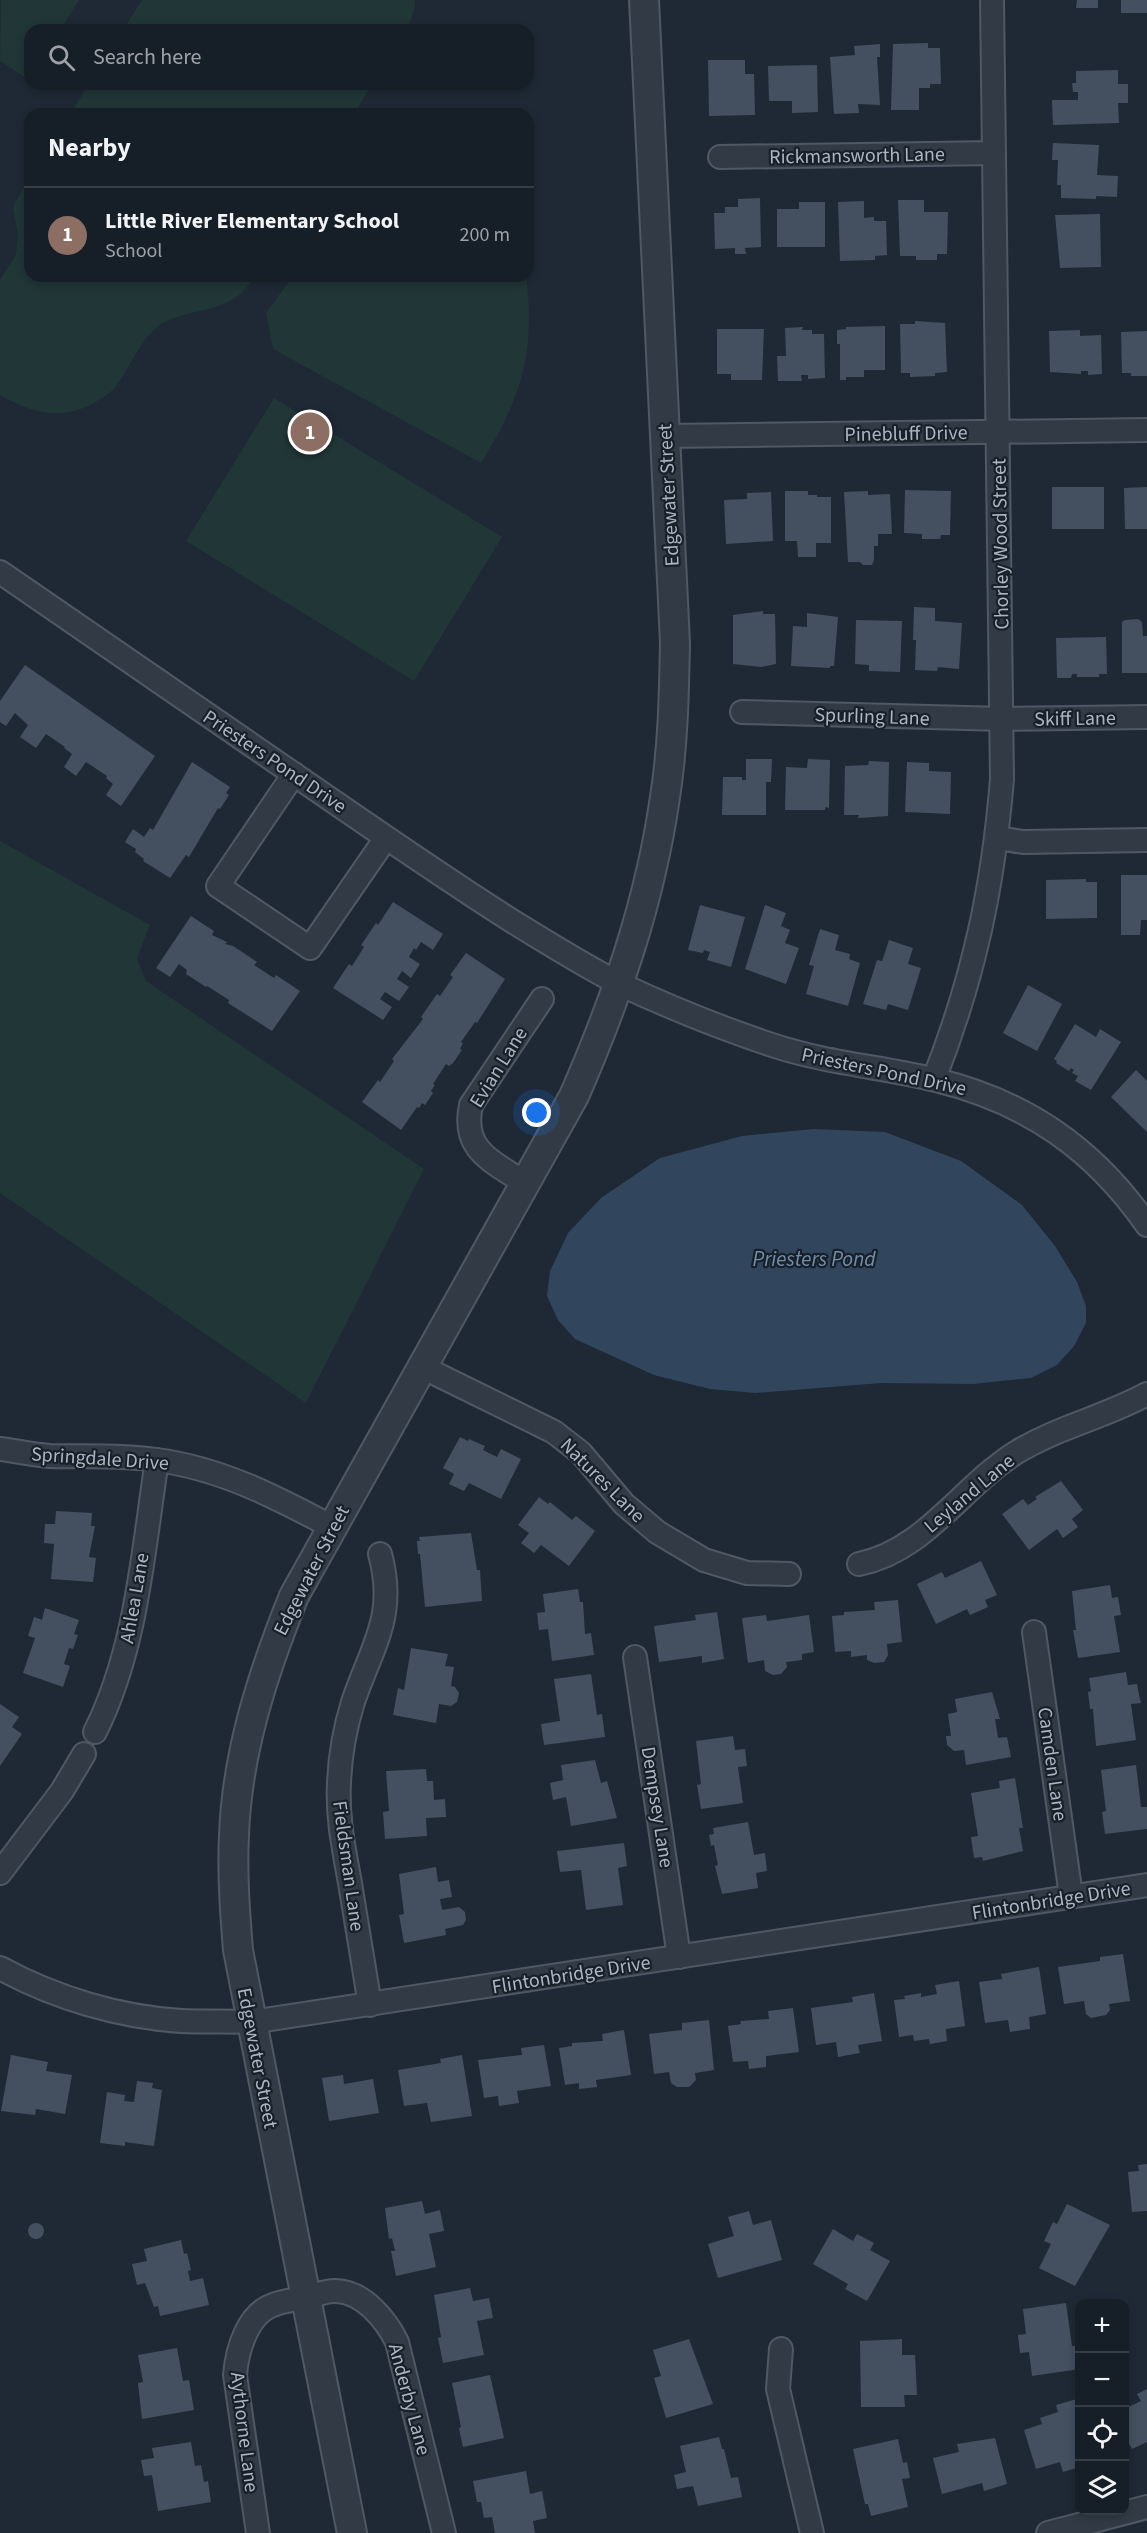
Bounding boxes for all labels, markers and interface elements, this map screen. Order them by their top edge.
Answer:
search box [24,24,534,90]
icon: search [45,41,78,74]
text: Search here [93,41,201,73]
text: Nearby [48,129,131,166]
street label: Rickmansworth Lane [769,140,945,172]
text: Little River Elementary School [105,205,399,237]
text: 1 [62,221,73,249]
text: 200 m [460,221,510,249]
text: School [105,237,162,265]
pin: 1 [290,410,330,454]
street label: Pinebluff Drive [844,419,968,449]
street label: Edgewater Street [651,423,687,567]
street label: Chorley Wood Street [986,458,1016,630]
street label: Spurling Lane [814,701,930,733]
street label: Priesters Pond Drive [197,703,352,820]
street label: Skiff Lane [1034,704,1116,734]
street label: Evian Lane [463,1022,535,1113]
street label: Priesters Pond Drive [799,1041,969,1103]
your location [522,1098,551,1127]
water label: Priesters Pond [753,1244,876,1274]
street label: Natures Lane [553,1432,651,1530]
street label: Springdale Drive [30,1440,170,1478]
street label: Leyland Lane [918,1447,1021,1540]
street label: Edgewater Street [267,1500,357,1640]
street label: Ahlea Lane [113,1551,157,1646]
street label: Camden Lane [1030,1705,1074,1823]
street label: Dempsey Lane [634,1745,680,1870]
street label: Fieldsman Lane [325,1799,371,1933]
street label: Flintonbridge Drive [970,1875,1133,1927]
street label: Flintonbridge Drive [490,1949,653,2001]
street label: Edgewater Street [230,1985,284,2131]
map controls [1075,2299,1129,2515]
button: + [1075,2299,1129,2353]
street label: Anderby Lane [381,2340,437,2458]
button: − [1075,2353,1129,2407]
street label: Aythorne Lane [223,2370,265,2494]
button: locate [1075,2407,1129,2461]
button: layers [1075,2461,1129,2515]

